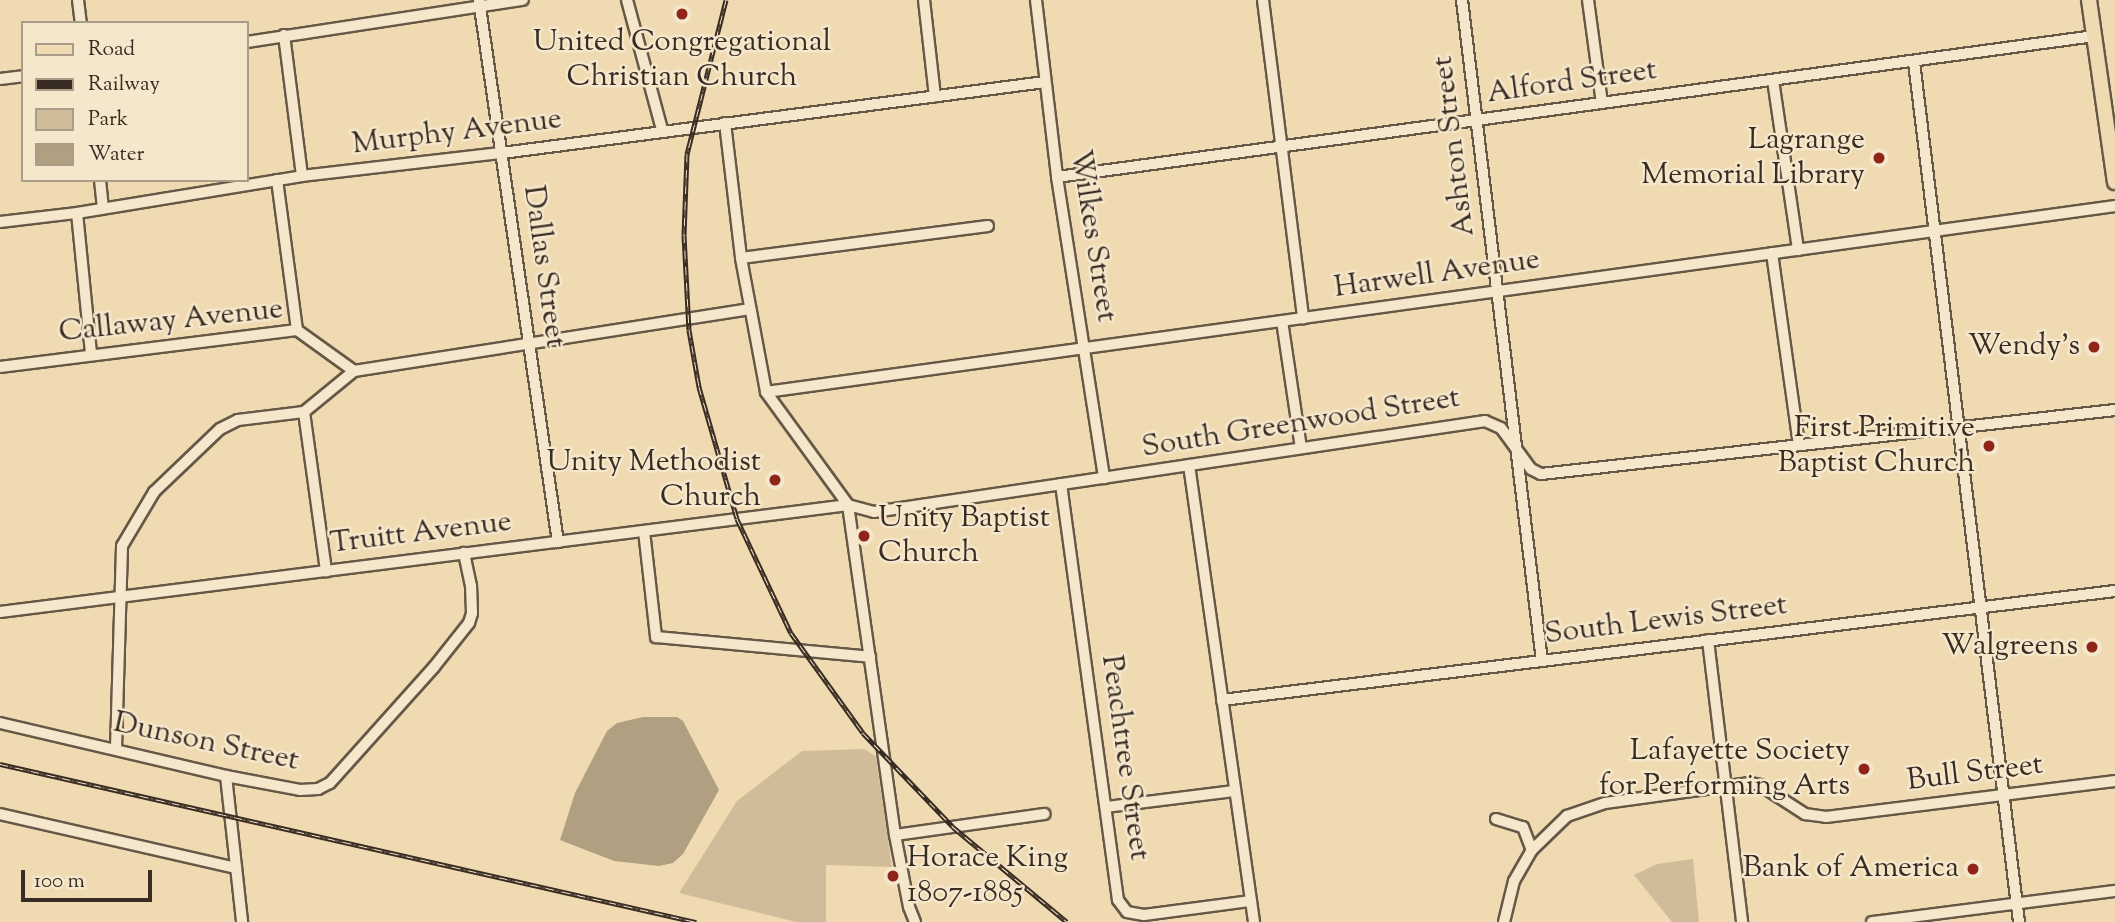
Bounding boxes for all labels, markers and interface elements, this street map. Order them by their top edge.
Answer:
marker: United Congregational Christian Church [674,6,690,22]
legend [21,21,248,182]
place label: United Congregational Christian Church [533,25,831,96]
text: Road [88,35,135,65]
street label: Alford Street [1485,53,1659,113]
street label: Ashton Street [1426,54,1484,238]
text: Railway [88,70,160,100]
street label: Murphy Avenue [350,102,564,164]
text: Park [88,105,128,135]
place label: Lagrange Memorial Library [1641,123,1865,194]
text: Water [88,140,144,170]
street label: Wilkes Street [1061,147,1123,325]
marker: Lagrange Memorial Library [1871,150,1887,166]
street label: Dallas Street [514,183,572,351]
street label: Harwell Avenue [1332,243,1542,307]
street label: Callaway Avenue [57,292,285,352]
place label: Wendy's [1968,329,2080,365]
marker: Wendy's [2086,339,2102,355]
street label: South Greenwood Street [1139,381,1463,467]
place label: First Primitive Baptist Church [1778,411,1975,481]
marker: First Primitive Baptist Church [1981,438,1997,454]
place label: Unity Methodist Church [546,445,761,516]
marker: Unity Methodist Church [767,472,783,488]
place label: Unity Baptist Church [878,501,1050,572]
street label: Truitt Avenue [328,505,514,563]
marker: Unity Baptist Church [856,528,872,544]
street label: South Lewis Street [1543,588,1789,654]
place label: Walgreens [1941,629,2078,665]
marker: Walgreens [2084,639,2100,655]
street label: Peachtree Street [1092,653,1156,863]
street label: Dunson Street [110,706,302,780]
place label: Lafayette Society for Performing Arts [1599,734,1850,804]
street label: Bull Street [1905,748,2045,800]
marker: Lafayette Society for Performing Arts [1856,761,1872,777]
place label: Horace King 1807-1885 [907,841,1068,911]
place label: Bank of America [1743,851,1959,887]
scale bar [24,856,156,900]
marker: Bank of America [1965,861,1981,877]
text: 100 m [34,867,85,897]
marker: Horace King 1807-1885 [885,868,901,884]

